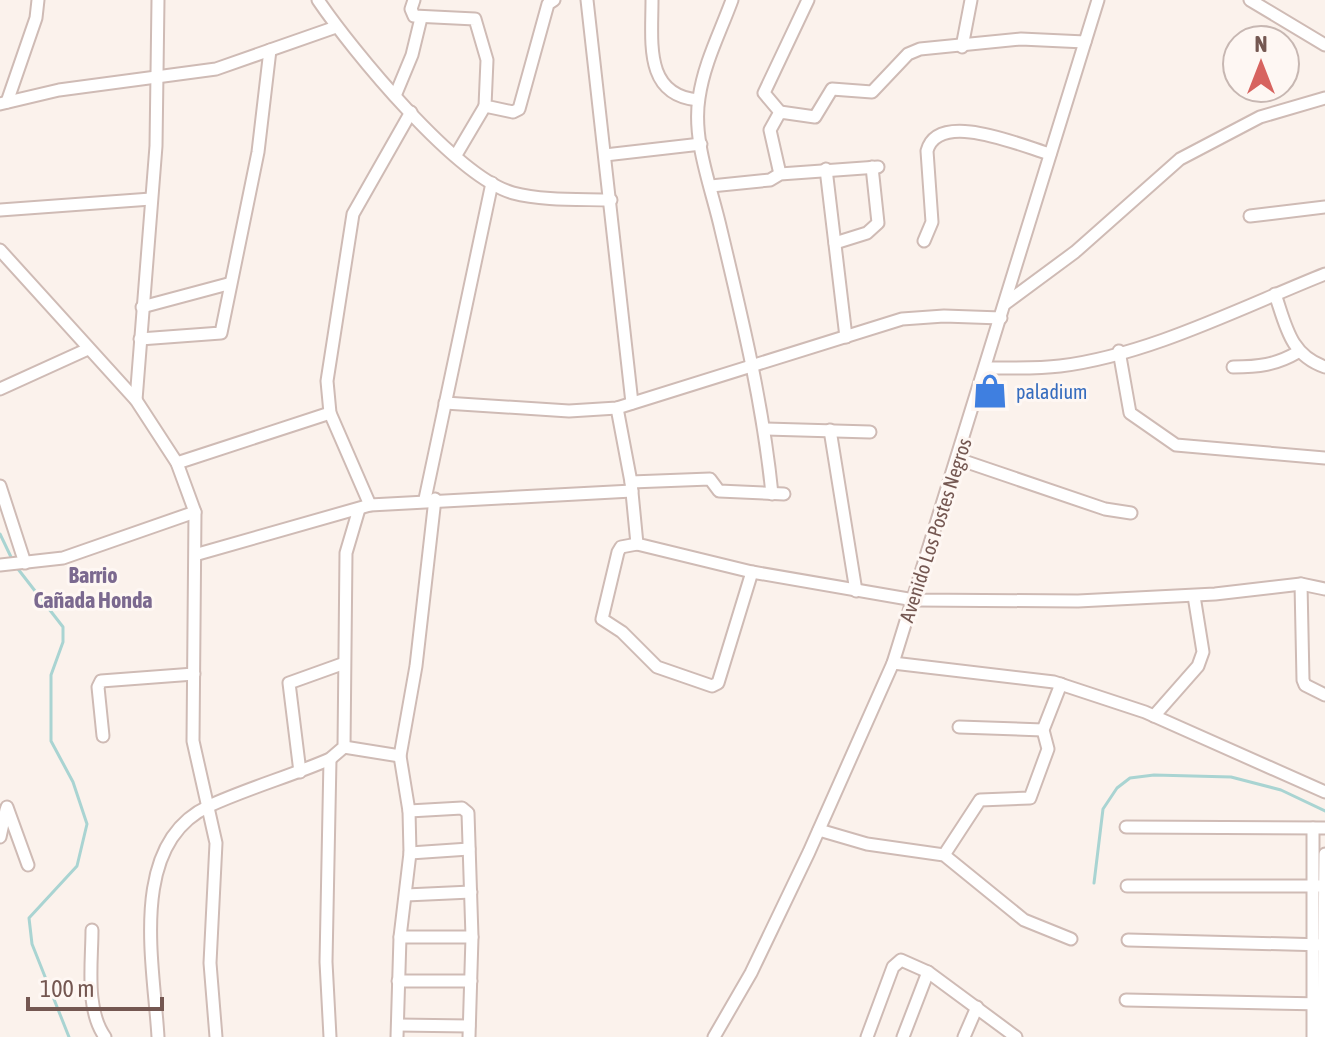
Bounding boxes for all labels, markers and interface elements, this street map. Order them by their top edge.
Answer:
north arrow [1221,24,1301,104]
text: N [1255,31,1267,57]
shop icon: paladium [971,372,1009,410]
place label: paladium [1016,380,1088,403]
street label: Avenido Los Postes Negros [894,435,976,625]
district label: Barrio Cañada Honda [33,562,153,613]
scale bar [28,961,162,1011]
text: 100 m [40,975,94,1002]

